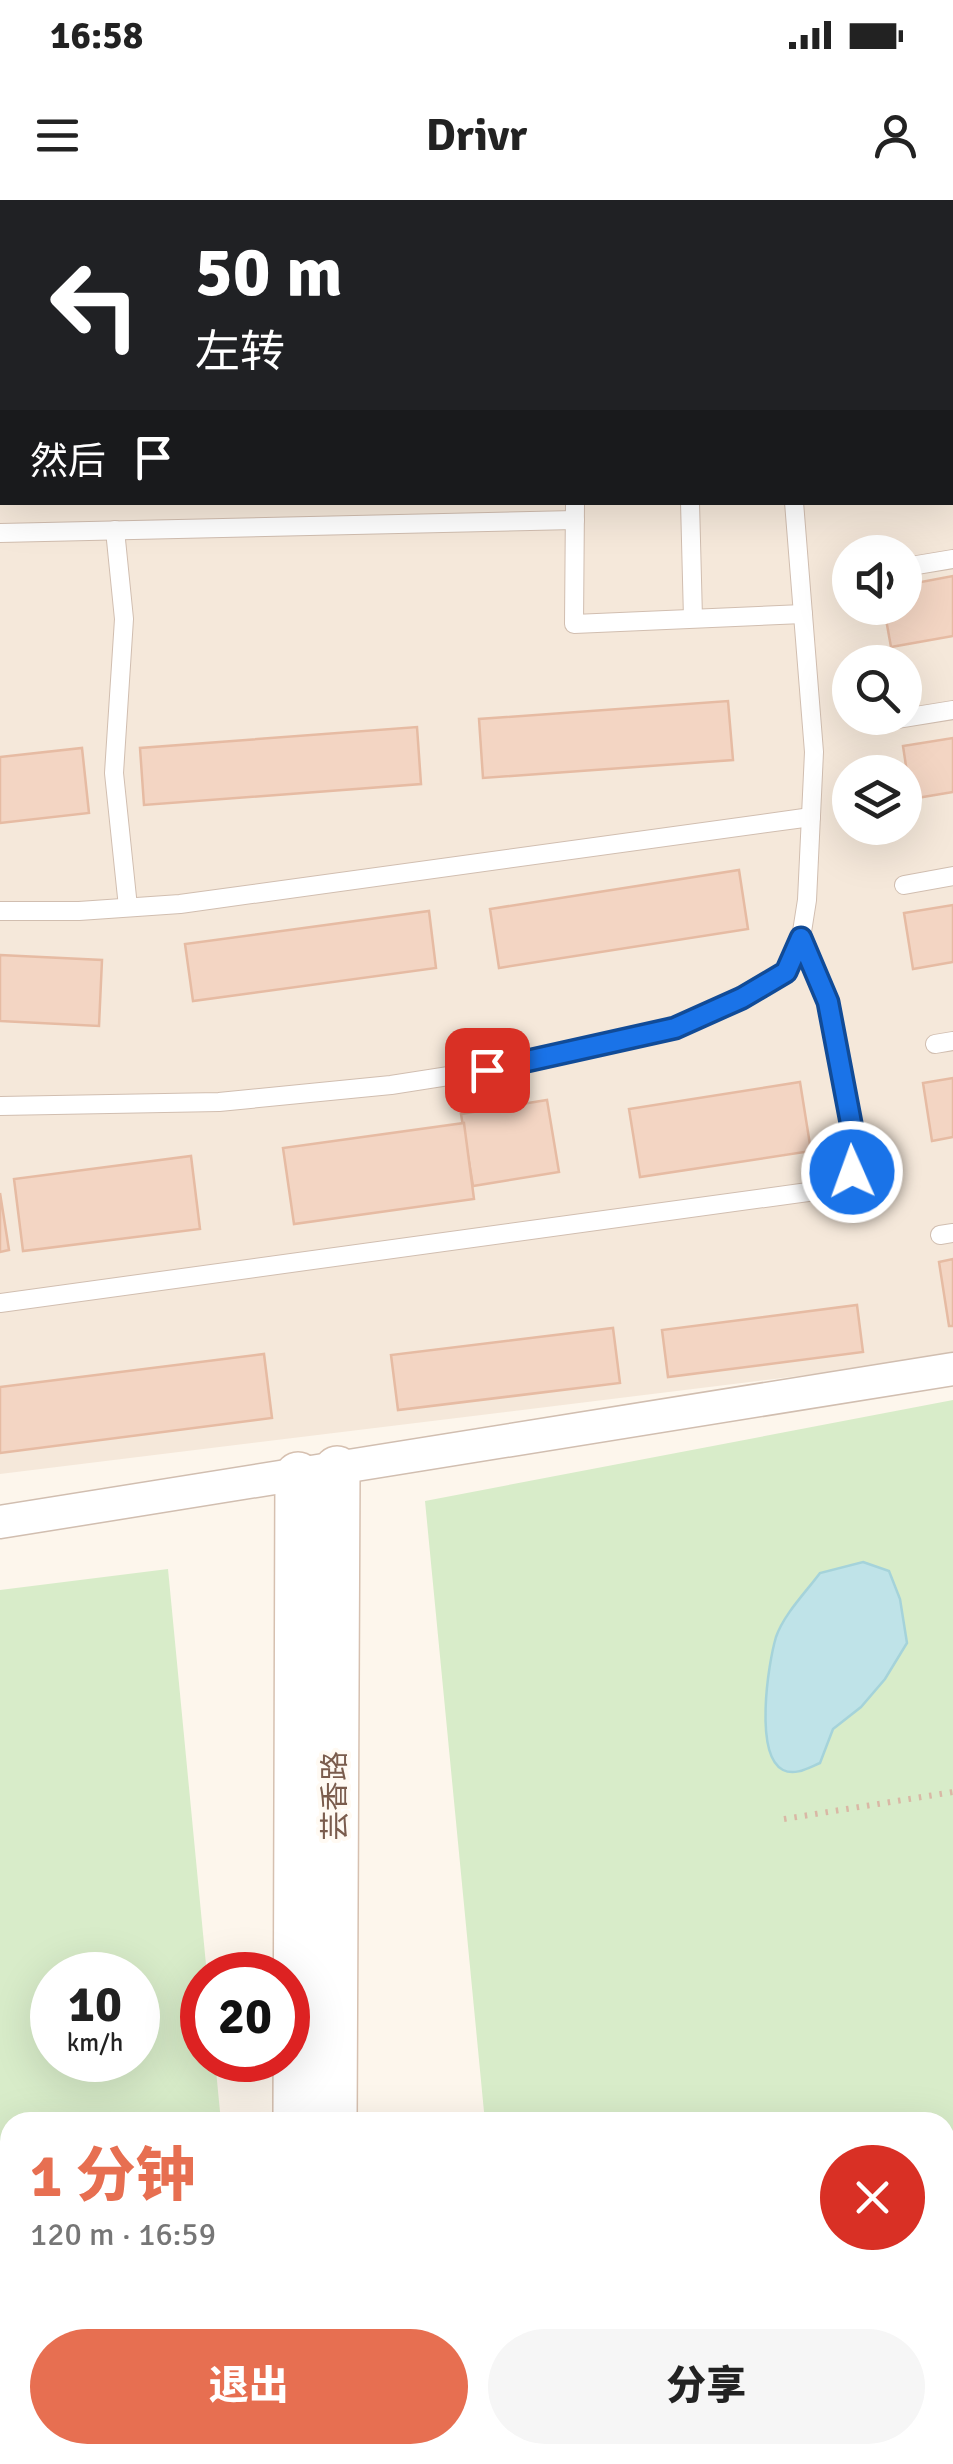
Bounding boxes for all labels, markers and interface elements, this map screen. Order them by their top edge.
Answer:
text: 16:58 [50,12,143,59]
icon: menu [30,108,85,163]
text: Drivr [426,108,527,163]
icon: person [868,108,923,163]
text: 50 m [195,229,343,315]
icon: left [30,240,160,370]
text: 左转 [195,325,285,380]
icon: arrive [126,430,181,485]
text: 然后 [30,438,106,485]
map controls [832,535,922,845]
button: sound [832,535,922,625]
button: search [832,645,922,735]
button: layers [832,755,922,845]
pin [445,1028,530,1113]
icon: arrive [460,1043,515,1098]
position arrow [800,1120,904,1224]
street label: 芸香路 [317,1751,354,1841]
speed limit sign: 20 [180,1952,310,2082]
text: 10 [68,1974,122,2036]
text: km/h [67,2027,123,2058]
text: 1 分钟 [30,2140,196,2214]
button: close [820,2145,925,2250]
text: 120 m · 16:59 [30,2215,216,2254]
button: 退出 [30,2329,468,2444]
button: 分享 [488,2329,925,2444]

